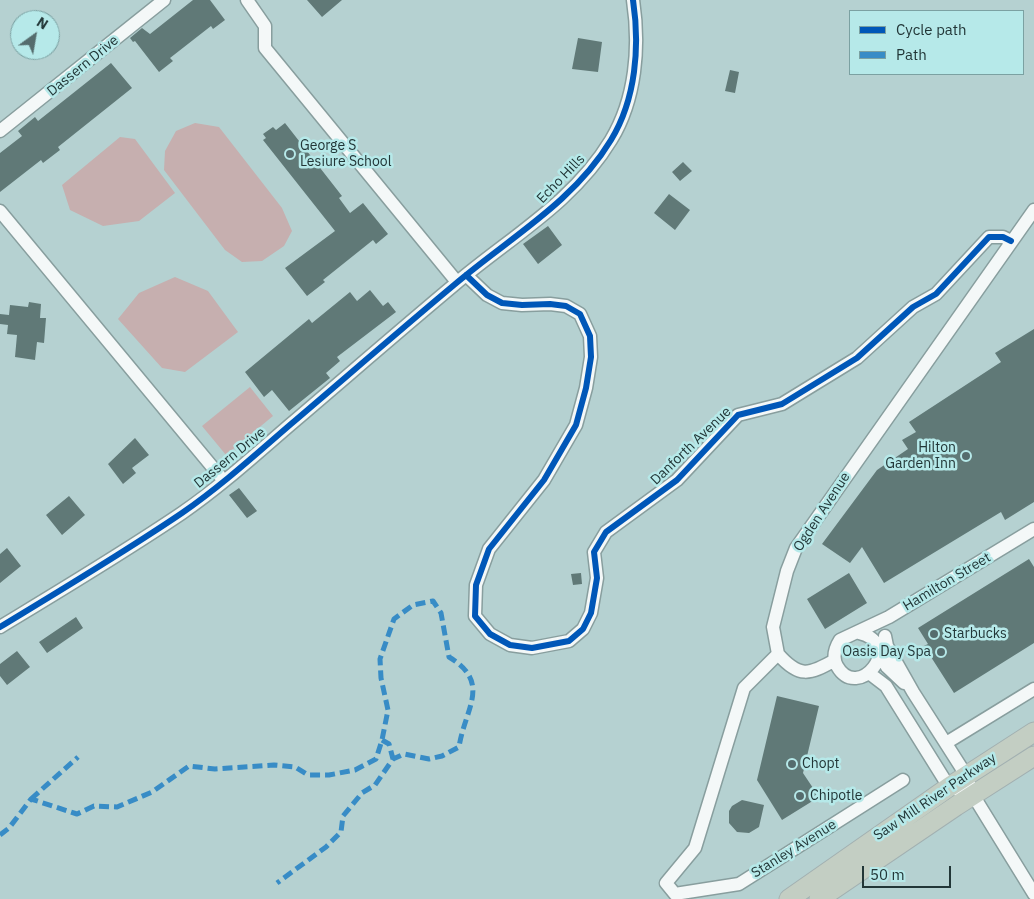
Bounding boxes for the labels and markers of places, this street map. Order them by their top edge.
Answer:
place label: George S Lesiure School [300,138,392,170]
marker: George S Lesiure School [284,148,296,160]
place label: Hilton Garden Inn [885,440,956,472]
marker: Hilton Garden Inn [960,450,972,462]
place label: Starbucks [944,626,1007,642]
marker: Starbucks [928,628,940,640]
place label: Oasis Day Spa [842,644,931,660]
marker: Oasis Day Spa [935,646,947,658]
place label: Chopt [802,756,839,772]
marker: Chopt [786,758,798,770]
place label: Chipotle [810,788,863,804]
marker: Chipotle [794,790,806,802]

